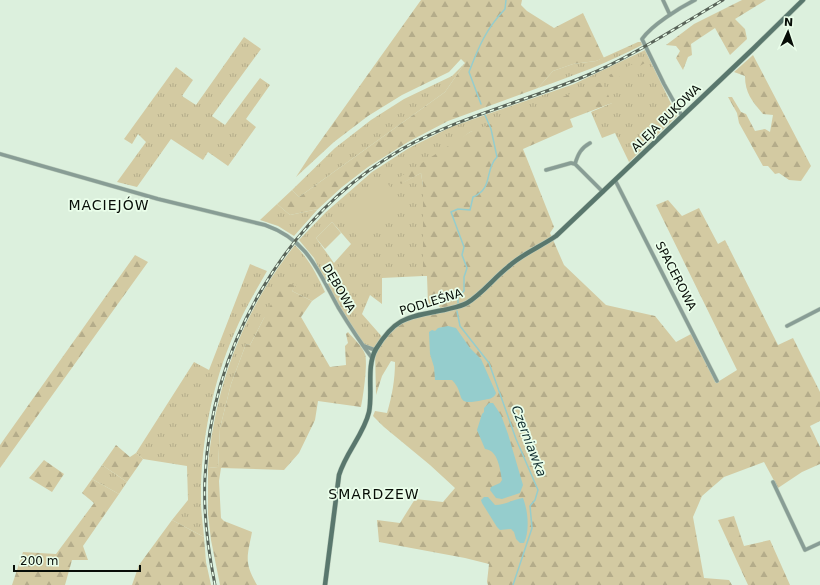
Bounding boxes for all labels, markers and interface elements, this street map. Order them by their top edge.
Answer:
north arrow [768,12,808,52]
text: N [784,16,793,29]
street label: ALEJA BUKOWA [628,81,704,155]
district label: MACIEJÓW [68,196,150,213]
street label: SPACEROWA [653,239,700,313]
street label: DĘBOWA [320,261,359,315]
street label: PODLEŚNA [398,285,465,318]
water label: Czerniawka [509,403,549,479]
district label: SMARDZEW [328,486,420,502]
scale bar [14,547,140,573]
text: 200 m [20,554,58,568]

